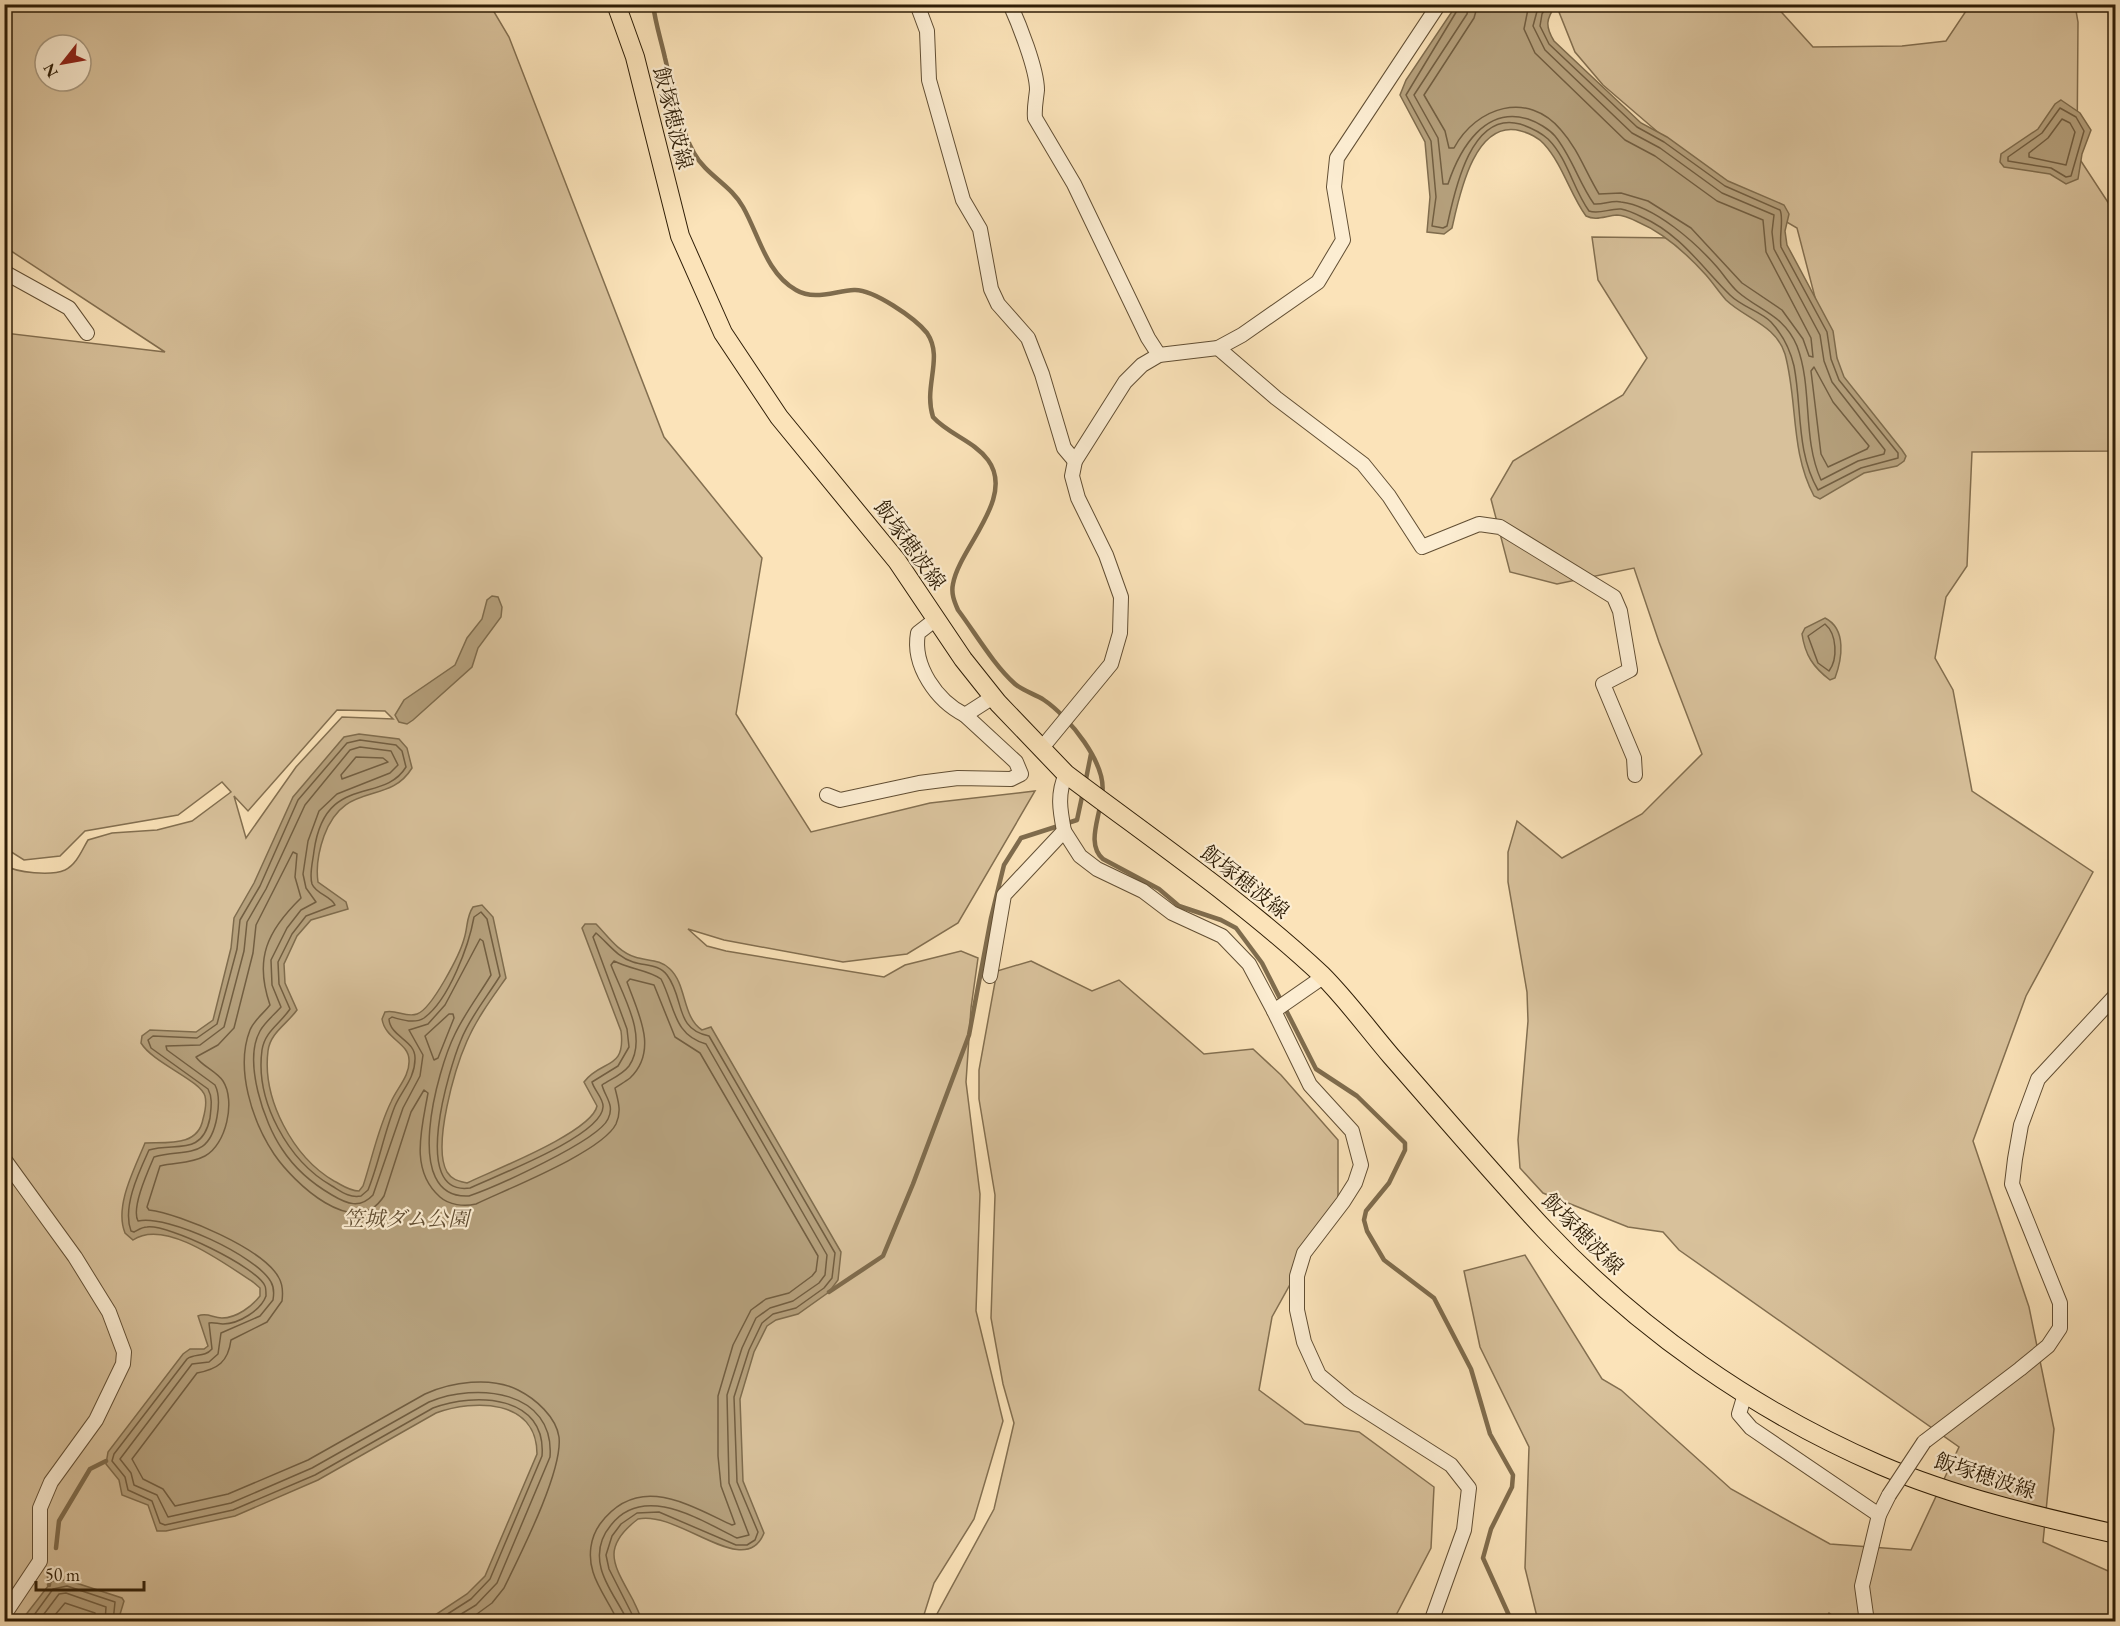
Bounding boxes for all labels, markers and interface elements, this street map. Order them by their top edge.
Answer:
north arrow [33,33,93,93]
text: N [38,59,63,81]
street label: 飯塚穂波線 [648,64,699,172]
street label: 飯塚穂波線 [869,494,952,595]
street label: 飯塚穂波線 [1196,839,1295,925]
street label: 飯塚穂波線 [1537,1187,1630,1280]
park label: 笠城ダム公園 [343,1205,472,1232]
street label: 飯塚穂波線 [1931,1446,2039,1505]
scale bar [36,1554,144,1592]
text: 50 m [45,1563,80,1586]

